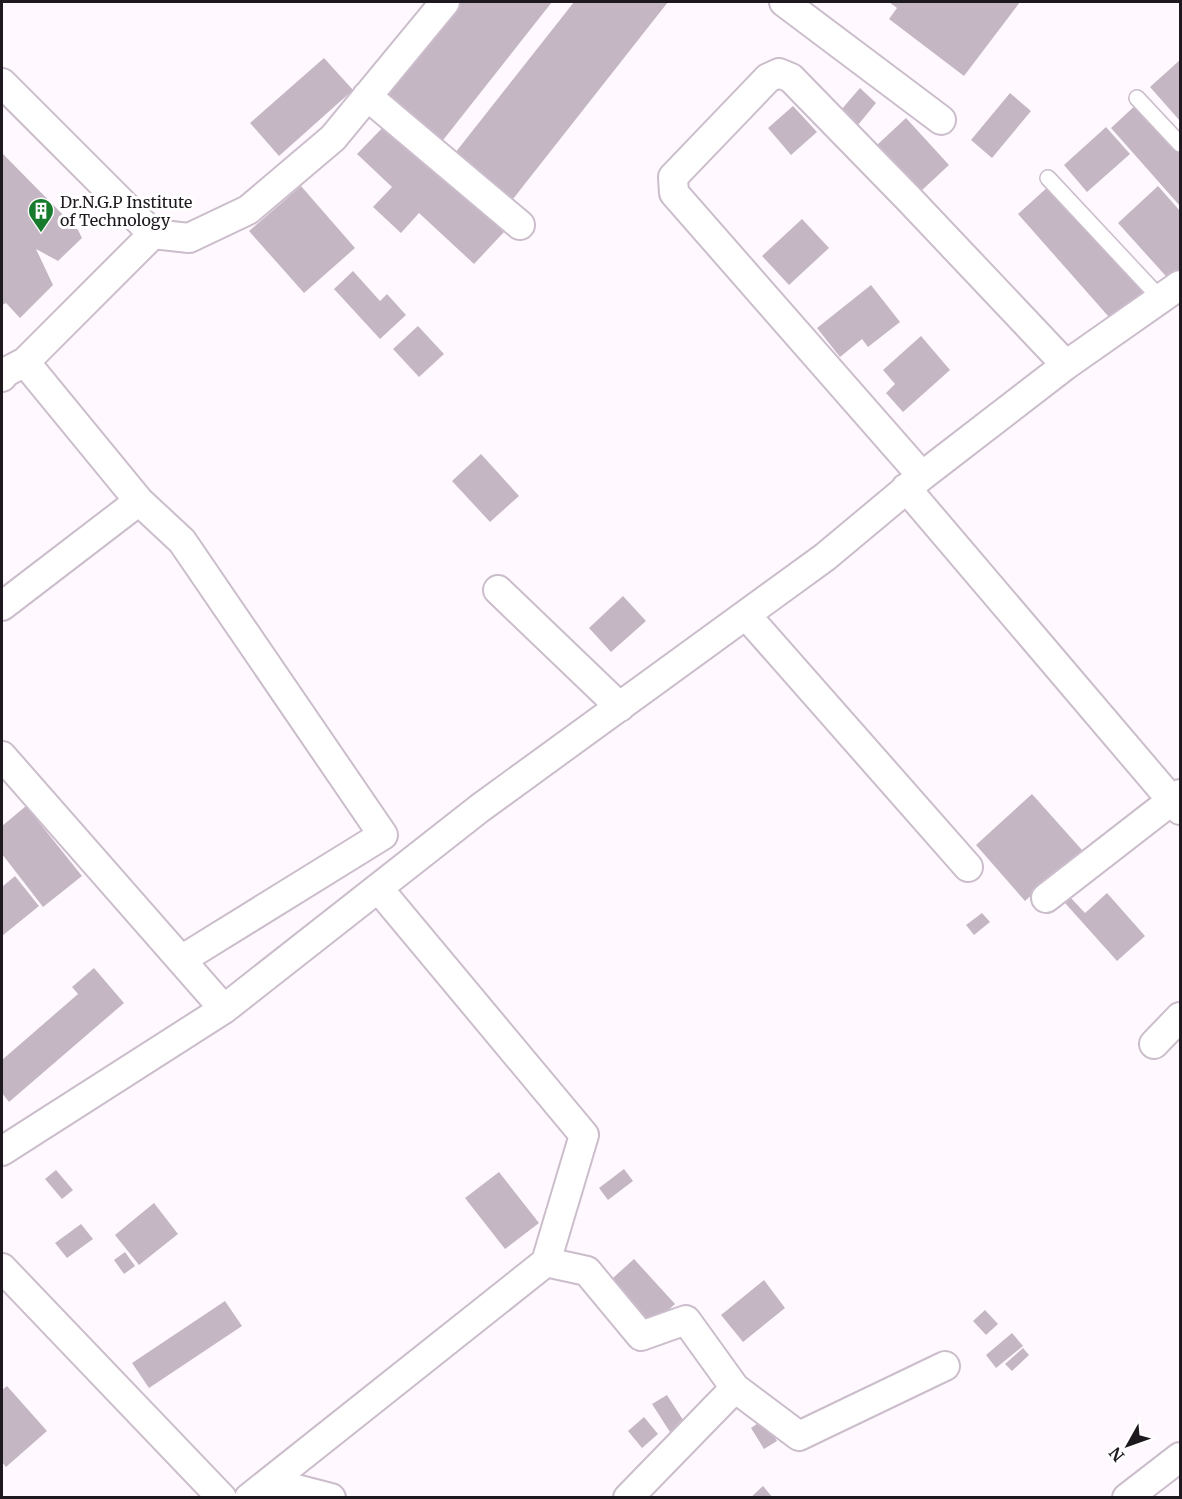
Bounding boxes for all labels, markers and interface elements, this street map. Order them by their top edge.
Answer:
place label: Dr.N.G.P Institute of Technology [60,192,192,230]
building icon: Dr.N.G.P Institute of Technology [26,196,56,234]
north arrow [1098,1415,1158,1475]
text: N [1105,1443,1128,1466]

